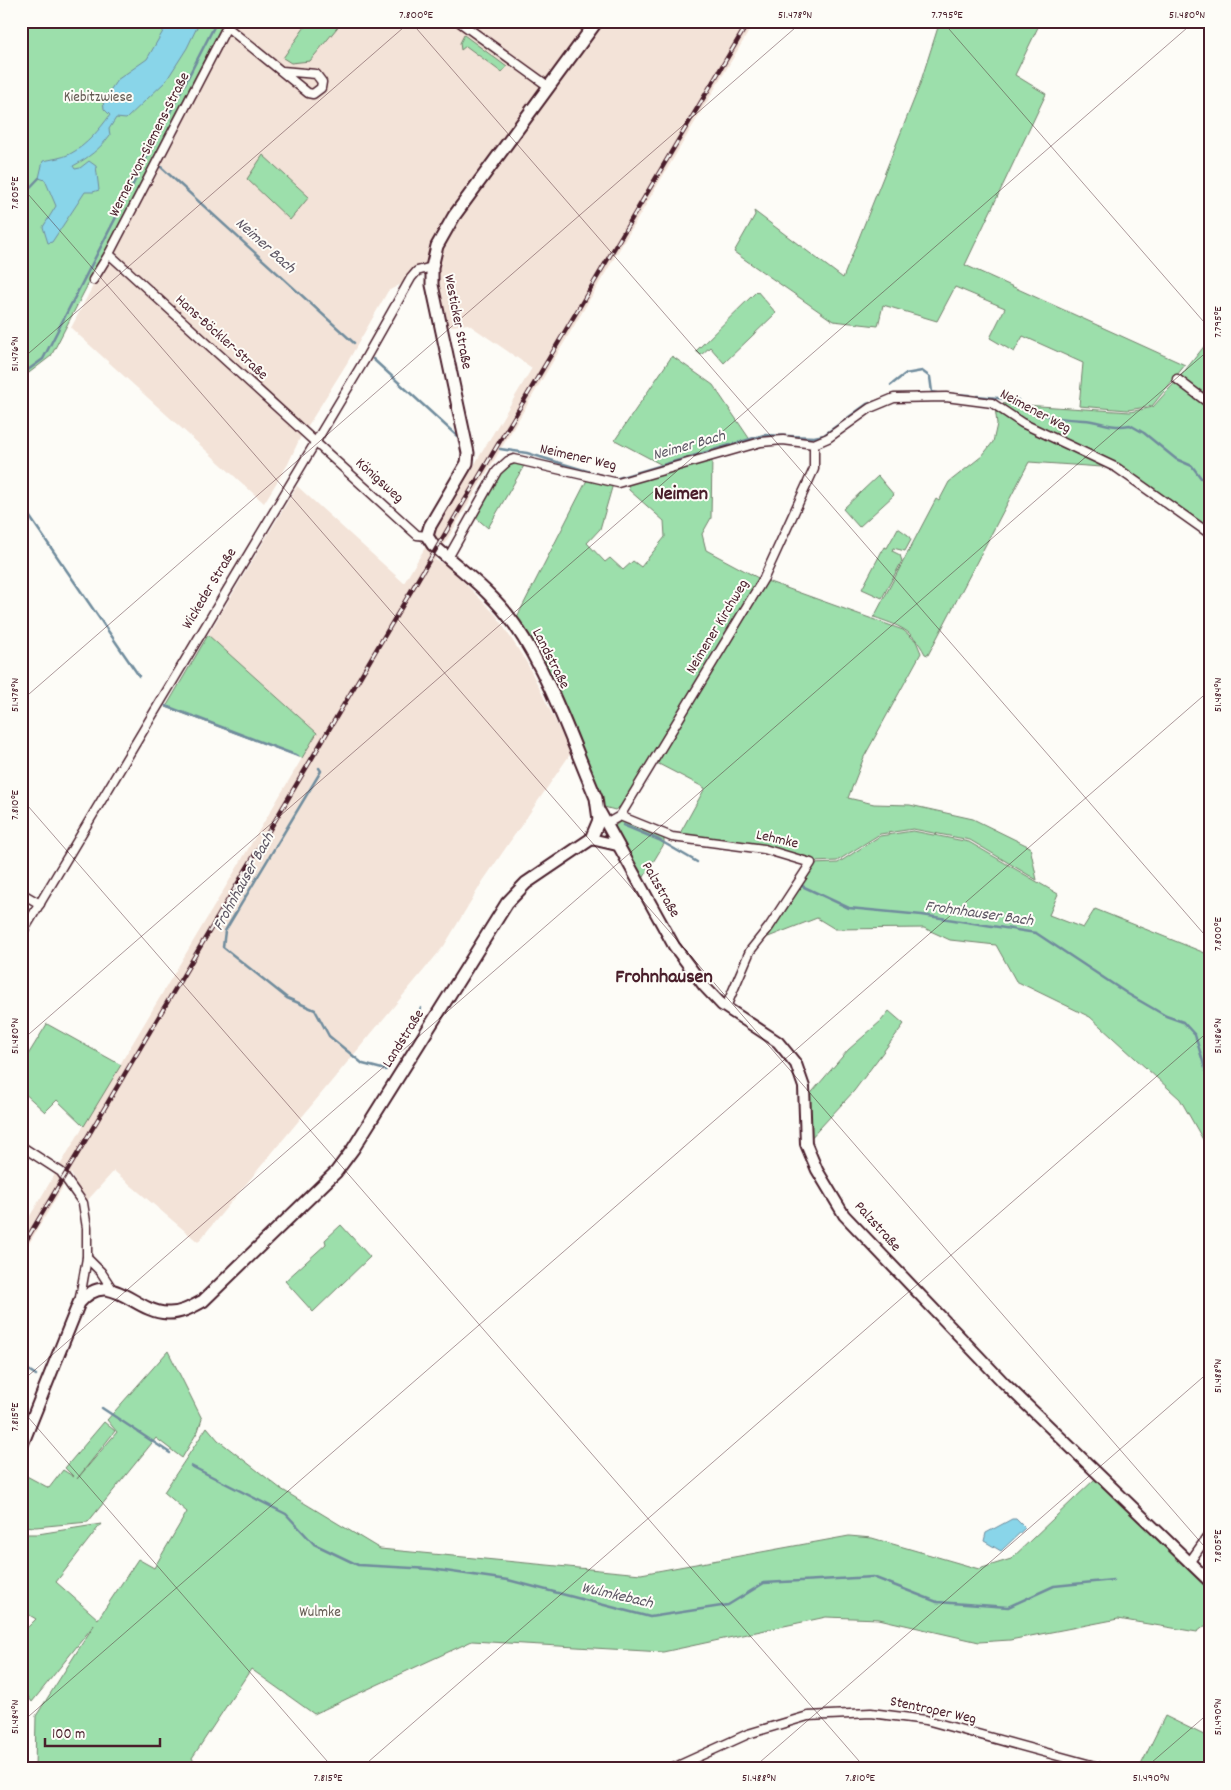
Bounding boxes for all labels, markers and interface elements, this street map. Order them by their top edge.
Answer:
text: 7.800°E [399,7,433,24]
text: 51.478°N [778,7,812,24]
text: 7.795°E [931,7,963,24]
text: 51.480°N [1169,7,1205,24]
street label: Werner-von-Siemens-Straße [104,69,196,221]
park label: Kiebitzwiese [64,87,133,109]
text: 7.805°E [7,176,24,209]
water label: Neimer Bach [230,213,301,280]
street label: Westicker Straße [437,273,477,372]
street label: Hans-Böckler-Straße [170,290,273,386]
text: 7.795°E [1210,306,1227,338]
text: 51.476°N [7,336,24,372]
street label: Neimener Weg [995,384,1075,440]
water label: Neimer Bach [650,425,729,467]
street label: Neimener Weg [538,439,618,477]
street label: Königsweg [350,453,408,509]
district label: Neimen [654,481,708,509]
street label: Wickeder Straße [177,544,243,634]
street label: Neimener Kirchweg [681,575,755,679]
street label: Landstraße [525,625,575,693]
text: 51.478°N [7,678,24,712]
text: 51.484°N [1210,678,1227,712]
text: 7.810°E [7,790,24,820]
street label: Lehmke [754,824,801,856]
water label: Frohnhauser Bach [208,828,281,935]
street label: Palzstraße [635,858,685,922]
water label: Frohnhauser Bach [923,895,1035,933]
text: 7.800°E [1210,917,1227,951]
district label: Frohnhausen [615,964,713,992]
street label: Landstraße [377,1005,431,1073]
text: 51.480°N [7,1018,24,1054]
text: 51.486°N [1210,1018,1227,1054]
street label: Palzstraße [848,1197,906,1257]
text: 51.488°N [1210,1359,1227,1393]
text: 7.815°E [7,1402,24,1431]
text: 7.805°E [1210,1529,1227,1562]
water label: Wulmkebach [579,1577,656,1616]
park label: Wulmke [299,1602,341,1624]
street label: Stentroper Weg [888,1691,978,1731]
text: 51.490°N [1210,1698,1227,1735]
text: 51.484°N [7,1700,24,1734]
scale bar [45,1715,160,1747]
text: 100 m [52,1724,85,1746]
text: 7.815°E [314,1770,343,1787]
text: 51.488°N [742,1770,776,1787]
text: 7.810°E [845,1770,875,1787]
text: 51.490°N [1133,1770,1170,1787]

